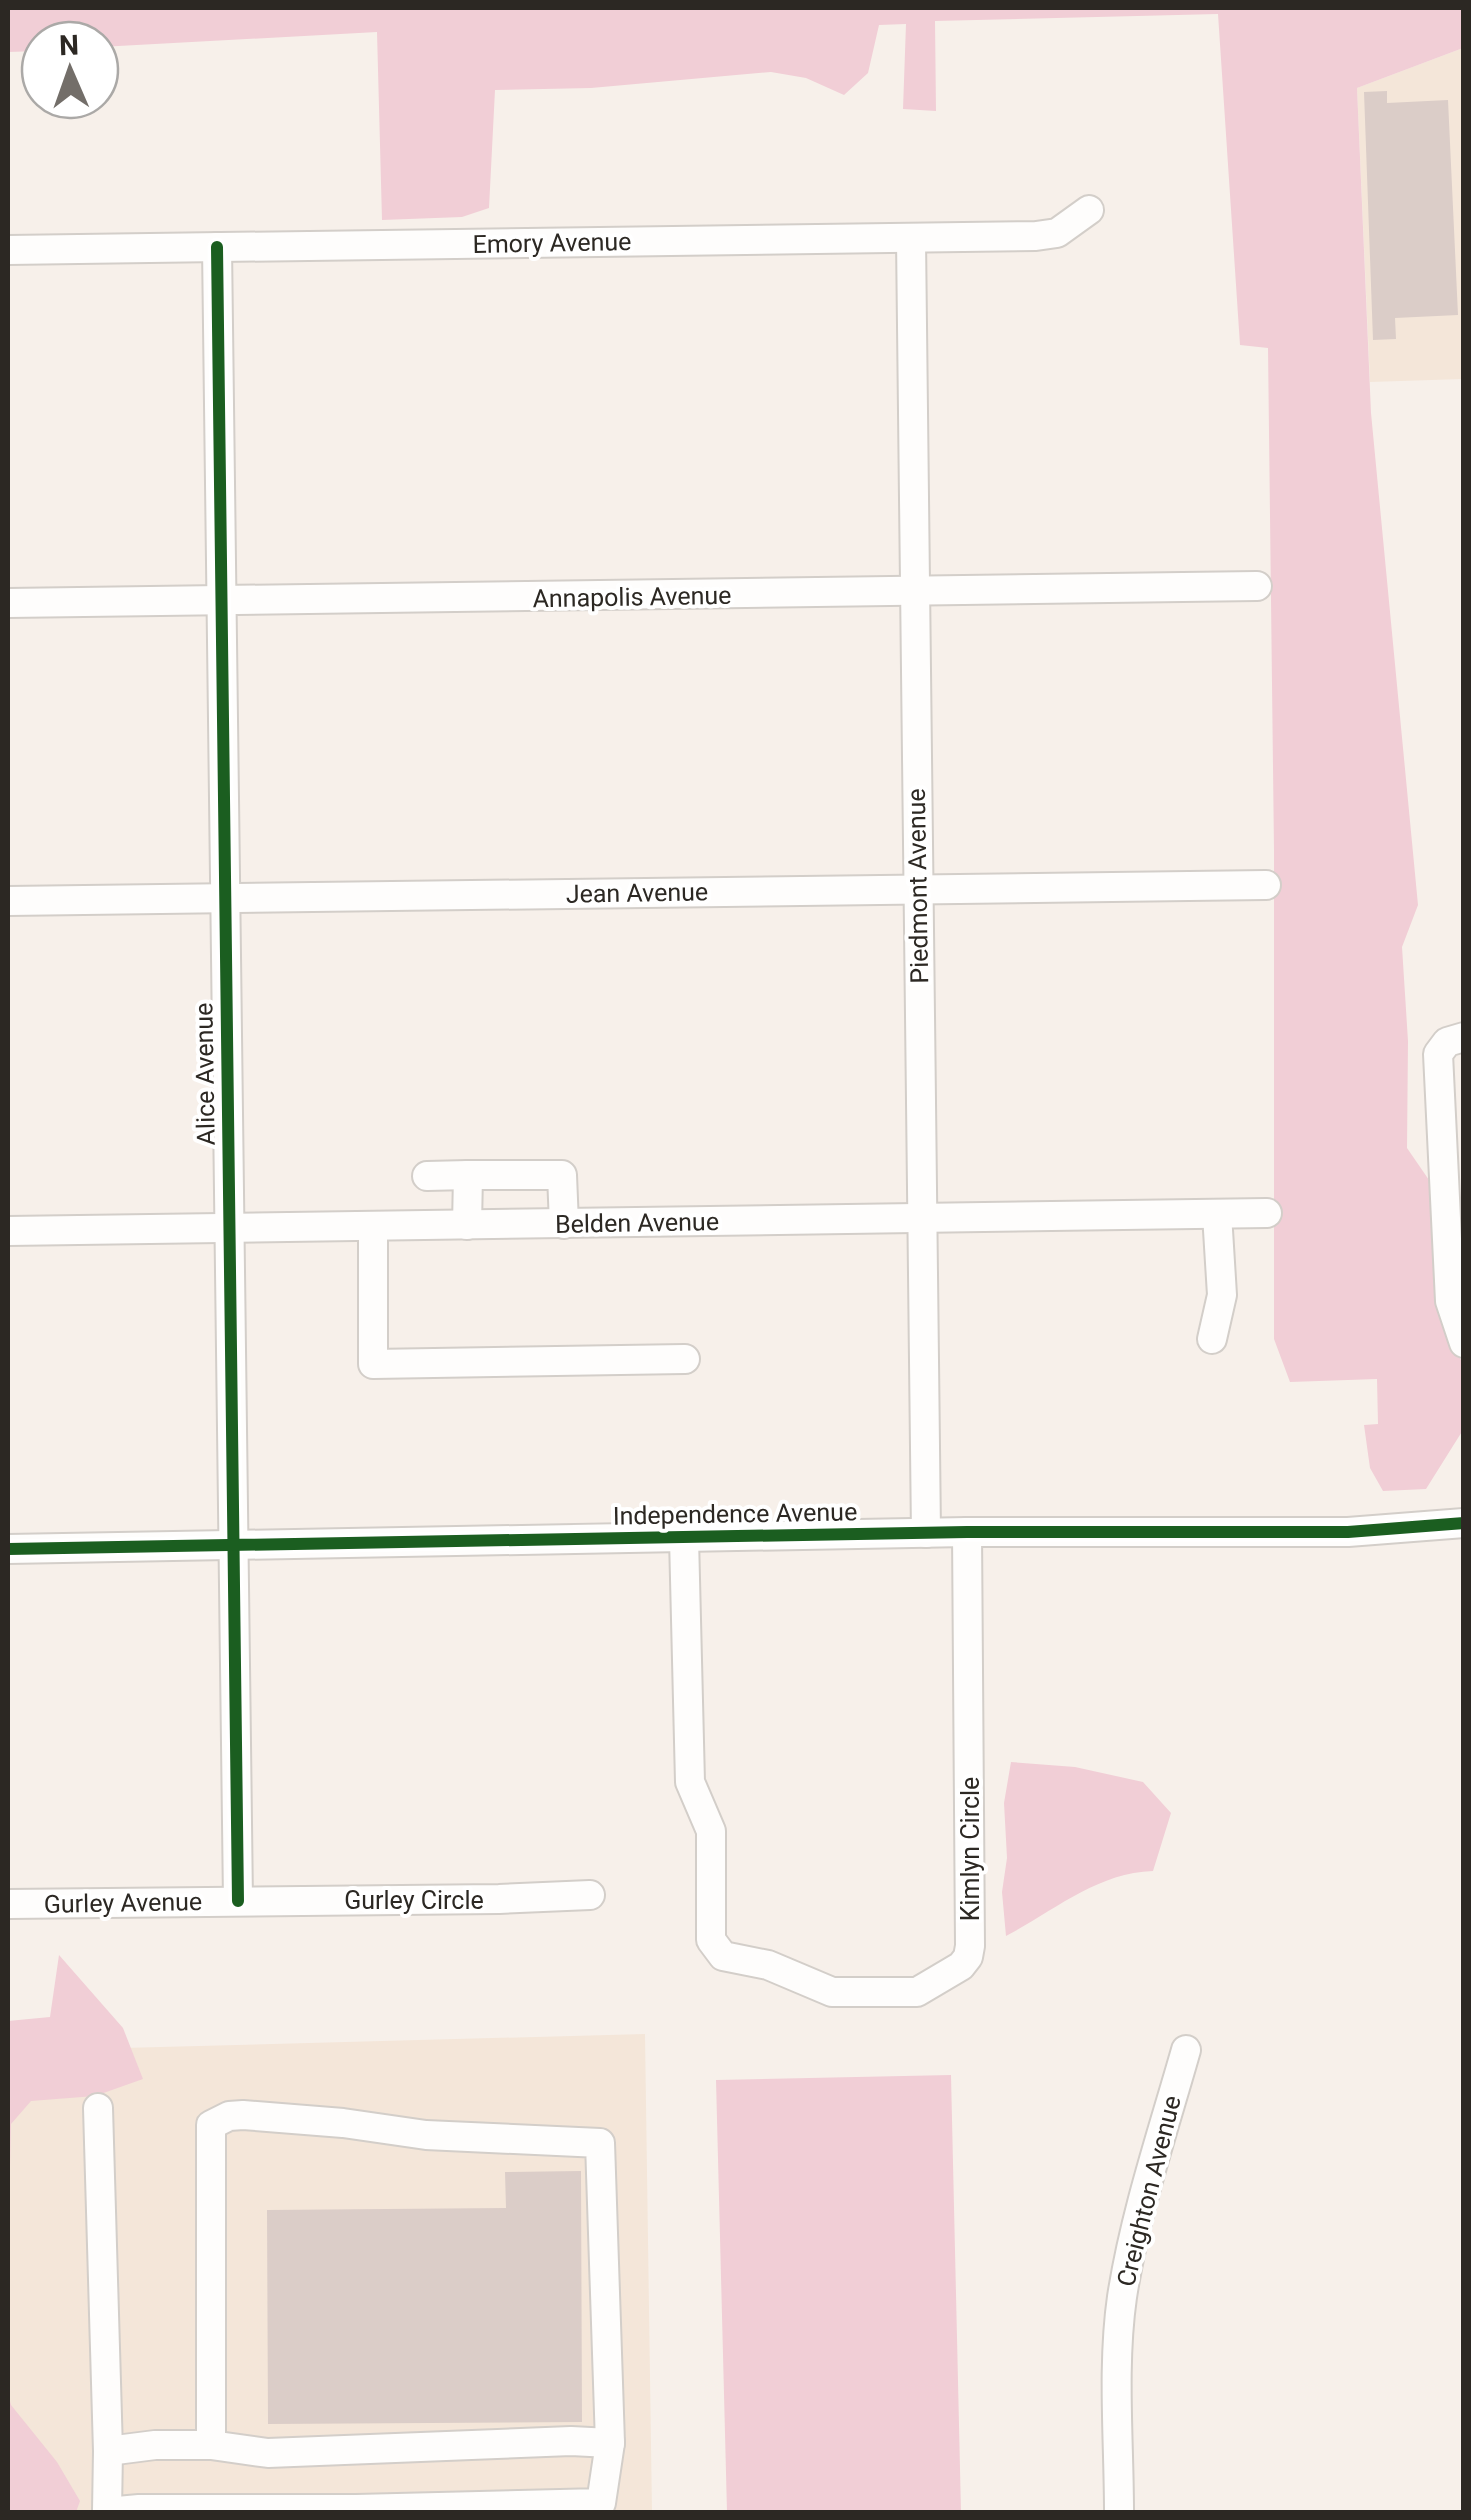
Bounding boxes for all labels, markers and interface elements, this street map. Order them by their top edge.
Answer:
north arrow [20,20,120,120]
text: N [59,29,80,62]
street label: Emory Avenue [472,227,632,259]
street label: Annapolis Avenue [532,581,732,613]
street label: Piedmont Avenue [902,788,934,984]
street label: Jean Avenue [566,877,708,909]
street label: Alice Avenue [189,1002,221,1146]
street label: Belden Avenue [555,1207,719,1239]
street label: Independence Avenue [612,1497,858,1531]
street label: Kimlyn Circle [956,1777,985,1921]
street label: Gurley Circle [344,1886,484,1915]
street label: Gurley Avenue [44,1887,202,1919]
street label: Creighton Avenue [1111,2093,1187,2289]

